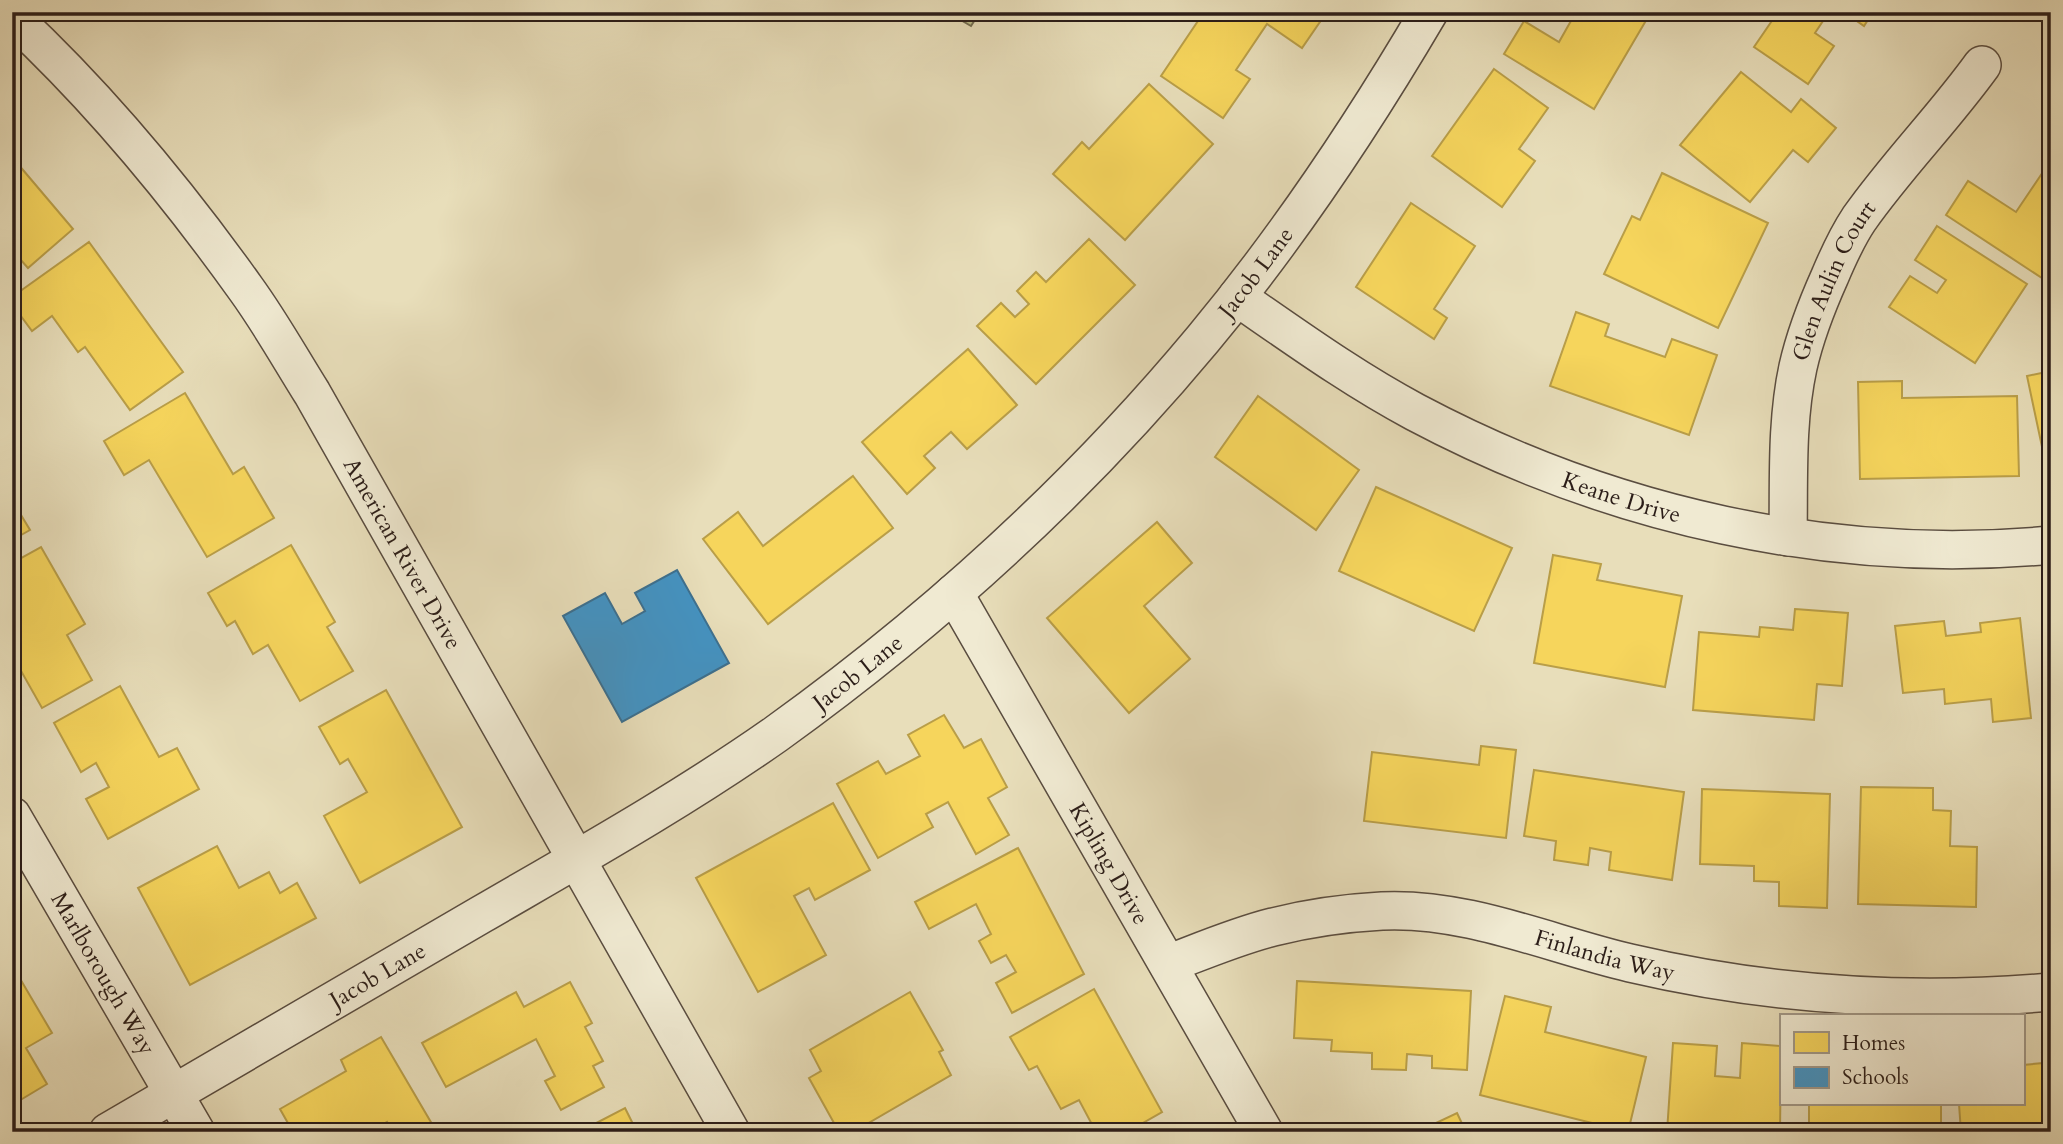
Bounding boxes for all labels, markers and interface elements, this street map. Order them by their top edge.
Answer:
street label: Glen Aulin Court [1785,194,1883,364]
street label: Jacob Lane [1209,221,1300,326]
street label: American River Drive [336,452,470,655]
street label: Keane Drive [1558,464,1684,530]
street label: Jacob Lane [804,627,909,719]
street label: Kipling Drive [1062,797,1157,930]
street label: Marlborough Way [44,886,163,1060]
street label: Finlandia Way [1531,921,1678,988]
street label: Jacob Lane [321,935,431,1017]
legend [1780,1014,2024,1106]
text: Homes [1842,1029,1905,1058]
text: Schools [1842,1063,1909,1092]

